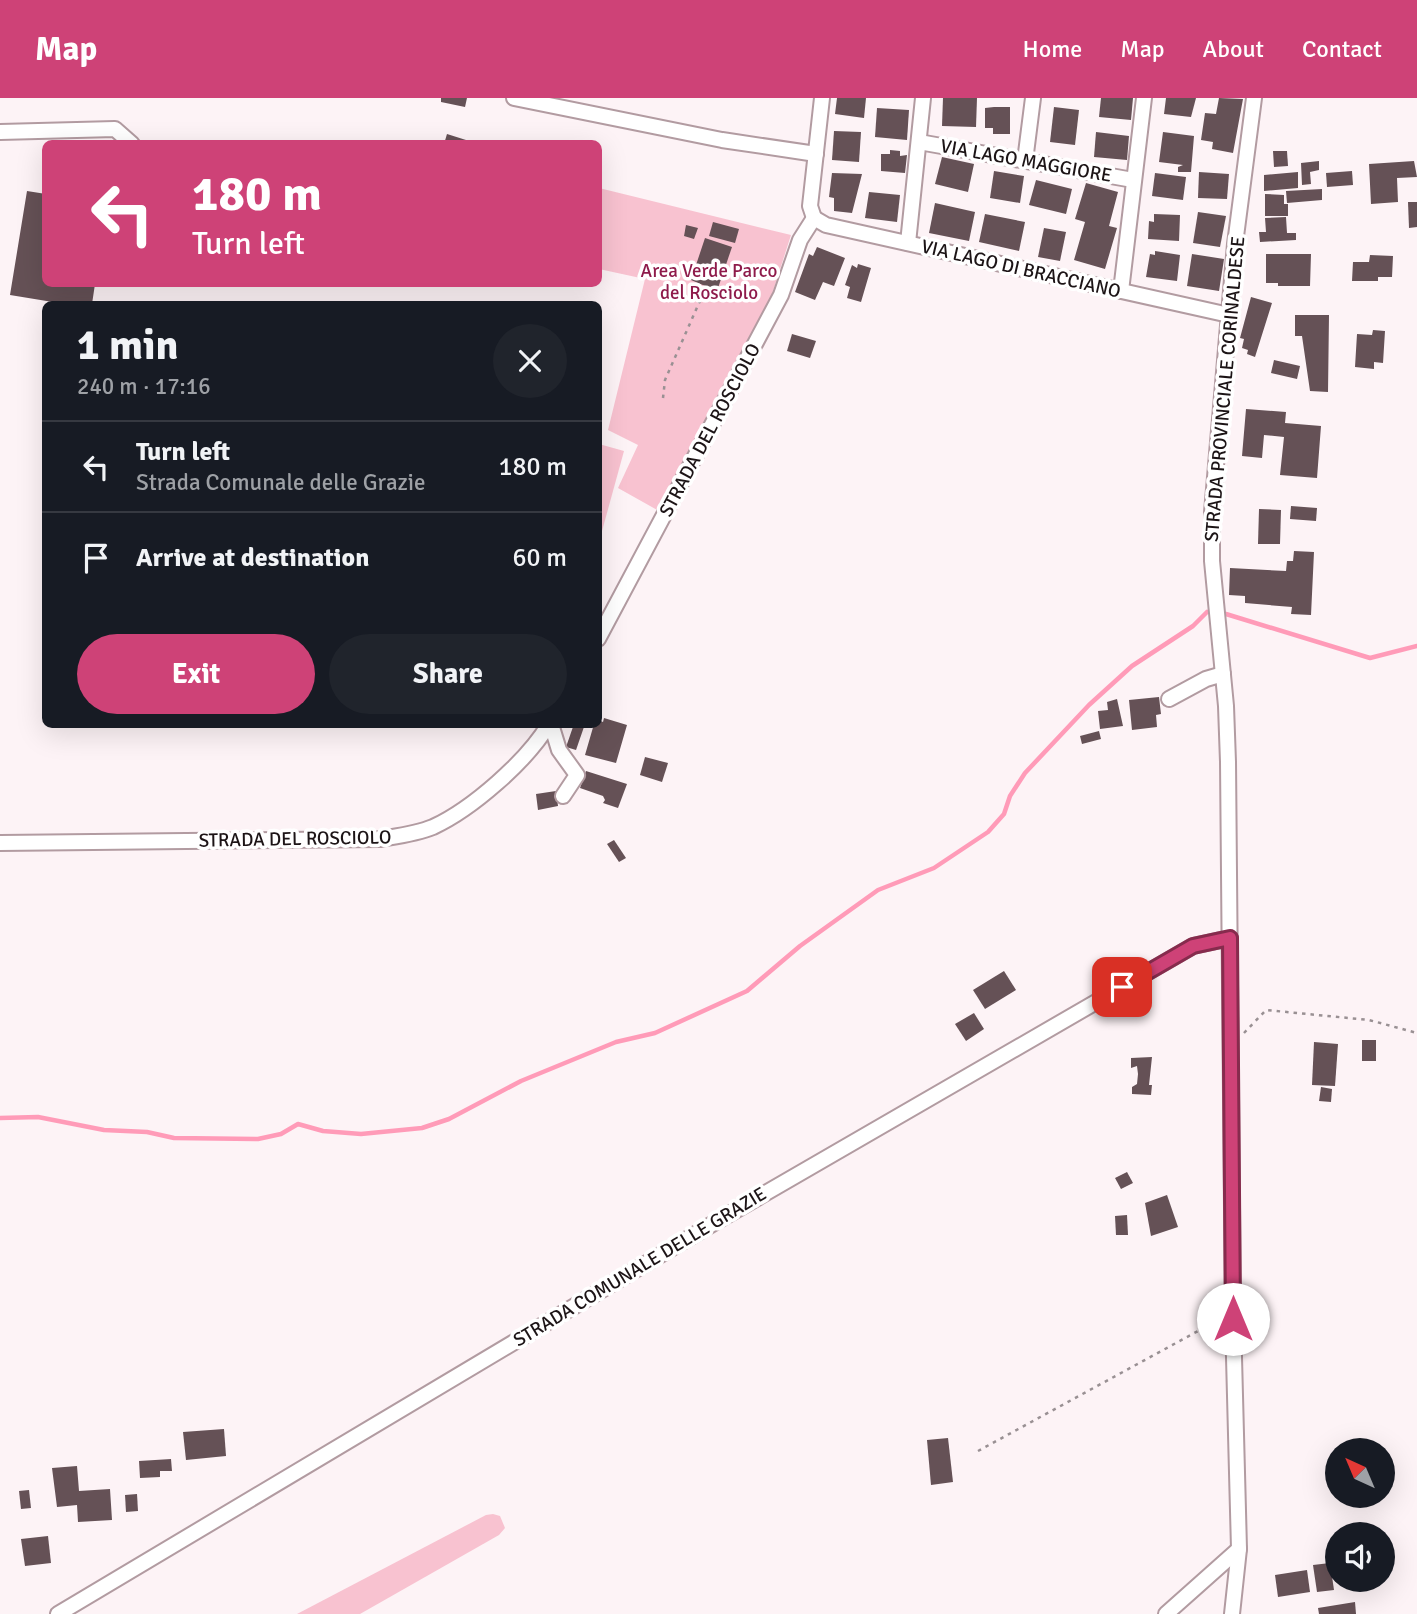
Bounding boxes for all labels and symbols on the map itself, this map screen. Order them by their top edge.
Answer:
street label: VIA LAGO MAGGIORE [938,134,1114,188]
street label: VIA LAGO DI BRACCIANO [919,234,1123,304]
street label: STRADA PROVINCIALE CORINALDESE [1200,235,1250,543]
park label: Area Verde Parco del Rosciolo [641,259,778,305]
street label: STRADA DEL ROSCIOLO [654,339,766,521]
street label: STRADA DEL ROSCIOLO [198,825,392,853]
pin [1092,957,1152,1017]
street label: STRADA COMUNALE DELLE GRAZIE [509,1182,771,1352]
position arrow [1196,1282,1270,1356]
north arrow [1325,1438,1395,1508]

